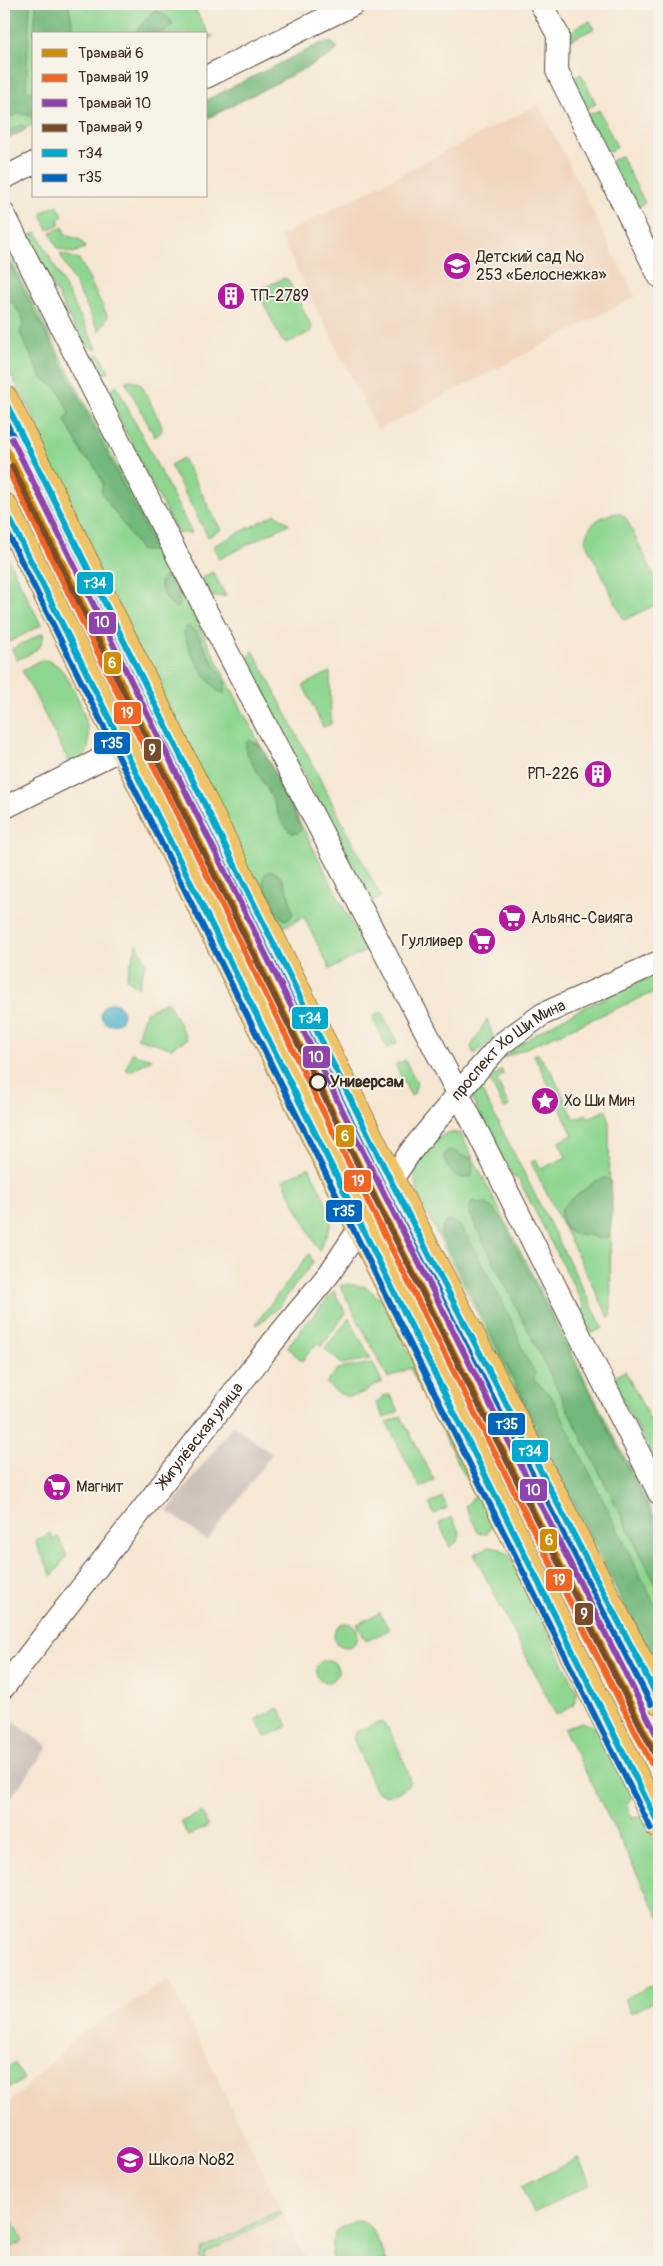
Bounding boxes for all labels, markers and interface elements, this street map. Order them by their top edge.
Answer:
legend [32,32,208,198]
text: Трамвай 6 [78,44,144,63]
text: Трамвай 19 [78,68,149,87]
text: Трамвай 10 [78,94,151,113]
text: Трамвай 9 [78,118,143,137]
text: т34 [78,144,103,163]
text: т35 [78,168,102,187]
place label: Детский сад № 253 «Белоснежка» [475,247,607,285]
school or university icon: Детский сад № 253 «Белоснежка» [442,251,472,281]
building icon: ТП-2789 [216,281,246,311]
place label: ТП-2789 [250,286,309,306]
line badge: т34 [76,571,114,595]
text: т34 [84,575,107,592]
line badge: 10 [88,611,117,635]
text: 10 [94,614,110,631]
line badge: 6 [103,651,122,675]
text: 6 [108,655,116,672]
line badge: 19 [113,701,142,725]
text: 19 [121,705,133,722]
line badge: т35 [93,731,131,755]
text: т35 [101,735,124,752]
line badge: 9 [143,738,162,762]
text: 9 [148,742,156,759]
building icon: РП-226 [583,759,613,789]
place label: РП-226 [527,764,579,784]
supermarket icon: Альянс-Свияга [497,903,527,933]
place label: Альянс-Свияга [531,908,633,928]
supermarket icon: Гулливер [467,926,497,956]
place label: Гулливер [401,931,463,951]
street label: проспект Хо Ши Мина [447,995,569,1105]
line badge: т34 [291,1006,329,1030]
text: т34 [299,1010,322,1027]
line badge: 10 [302,1045,331,1069]
text: 10 [308,1049,324,1066]
place label: Универсам [330,1072,404,1092]
marker: Универсам [309,1073,327,1091]
place icon: Хо Ши Мин [530,1086,560,1116]
place label: Хо Ши Мин [564,1091,635,1111]
line badge: 6 [335,1124,355,1148]
text: 6 [341,1128,349,1145]
line badge: 19 [343,1169,372,1193]
text: 19 [352,1173,364,1190]
line badge: т35 [325,1199,363,1223]
text: т35 [333,1203,356,1220]
street label: Жигулёвская улица [151,1379,248,1495]
line badge: т35 [487,1412,526,1436]
text: т35 [496,1416,519,1433]
line badge: т34 [511,1439,549,1463]
text: т34 [519,1443,542,1460]
supermarket icon: Магнит [42,1472,72,1502]
place label: Магнит [76,1477,124,1497]
line badge: 10 [519,1478,548,1502]
text: 10 [525,1482,541,1499]
line badge: 6 [539,1528,558,1552]
text: 6 [545,1532,553,1549]
line badge: 19 [545,1568,573,1592]
text: 19 [553,1572,565,1589]
line badge: 9 [574,1602,594,1626]
text: 9 [580,1606,588,1623]
school or university icon: Школа №82 [115,2145,145,2175]
place label: Школа №82 [149,2150,235,2170]

